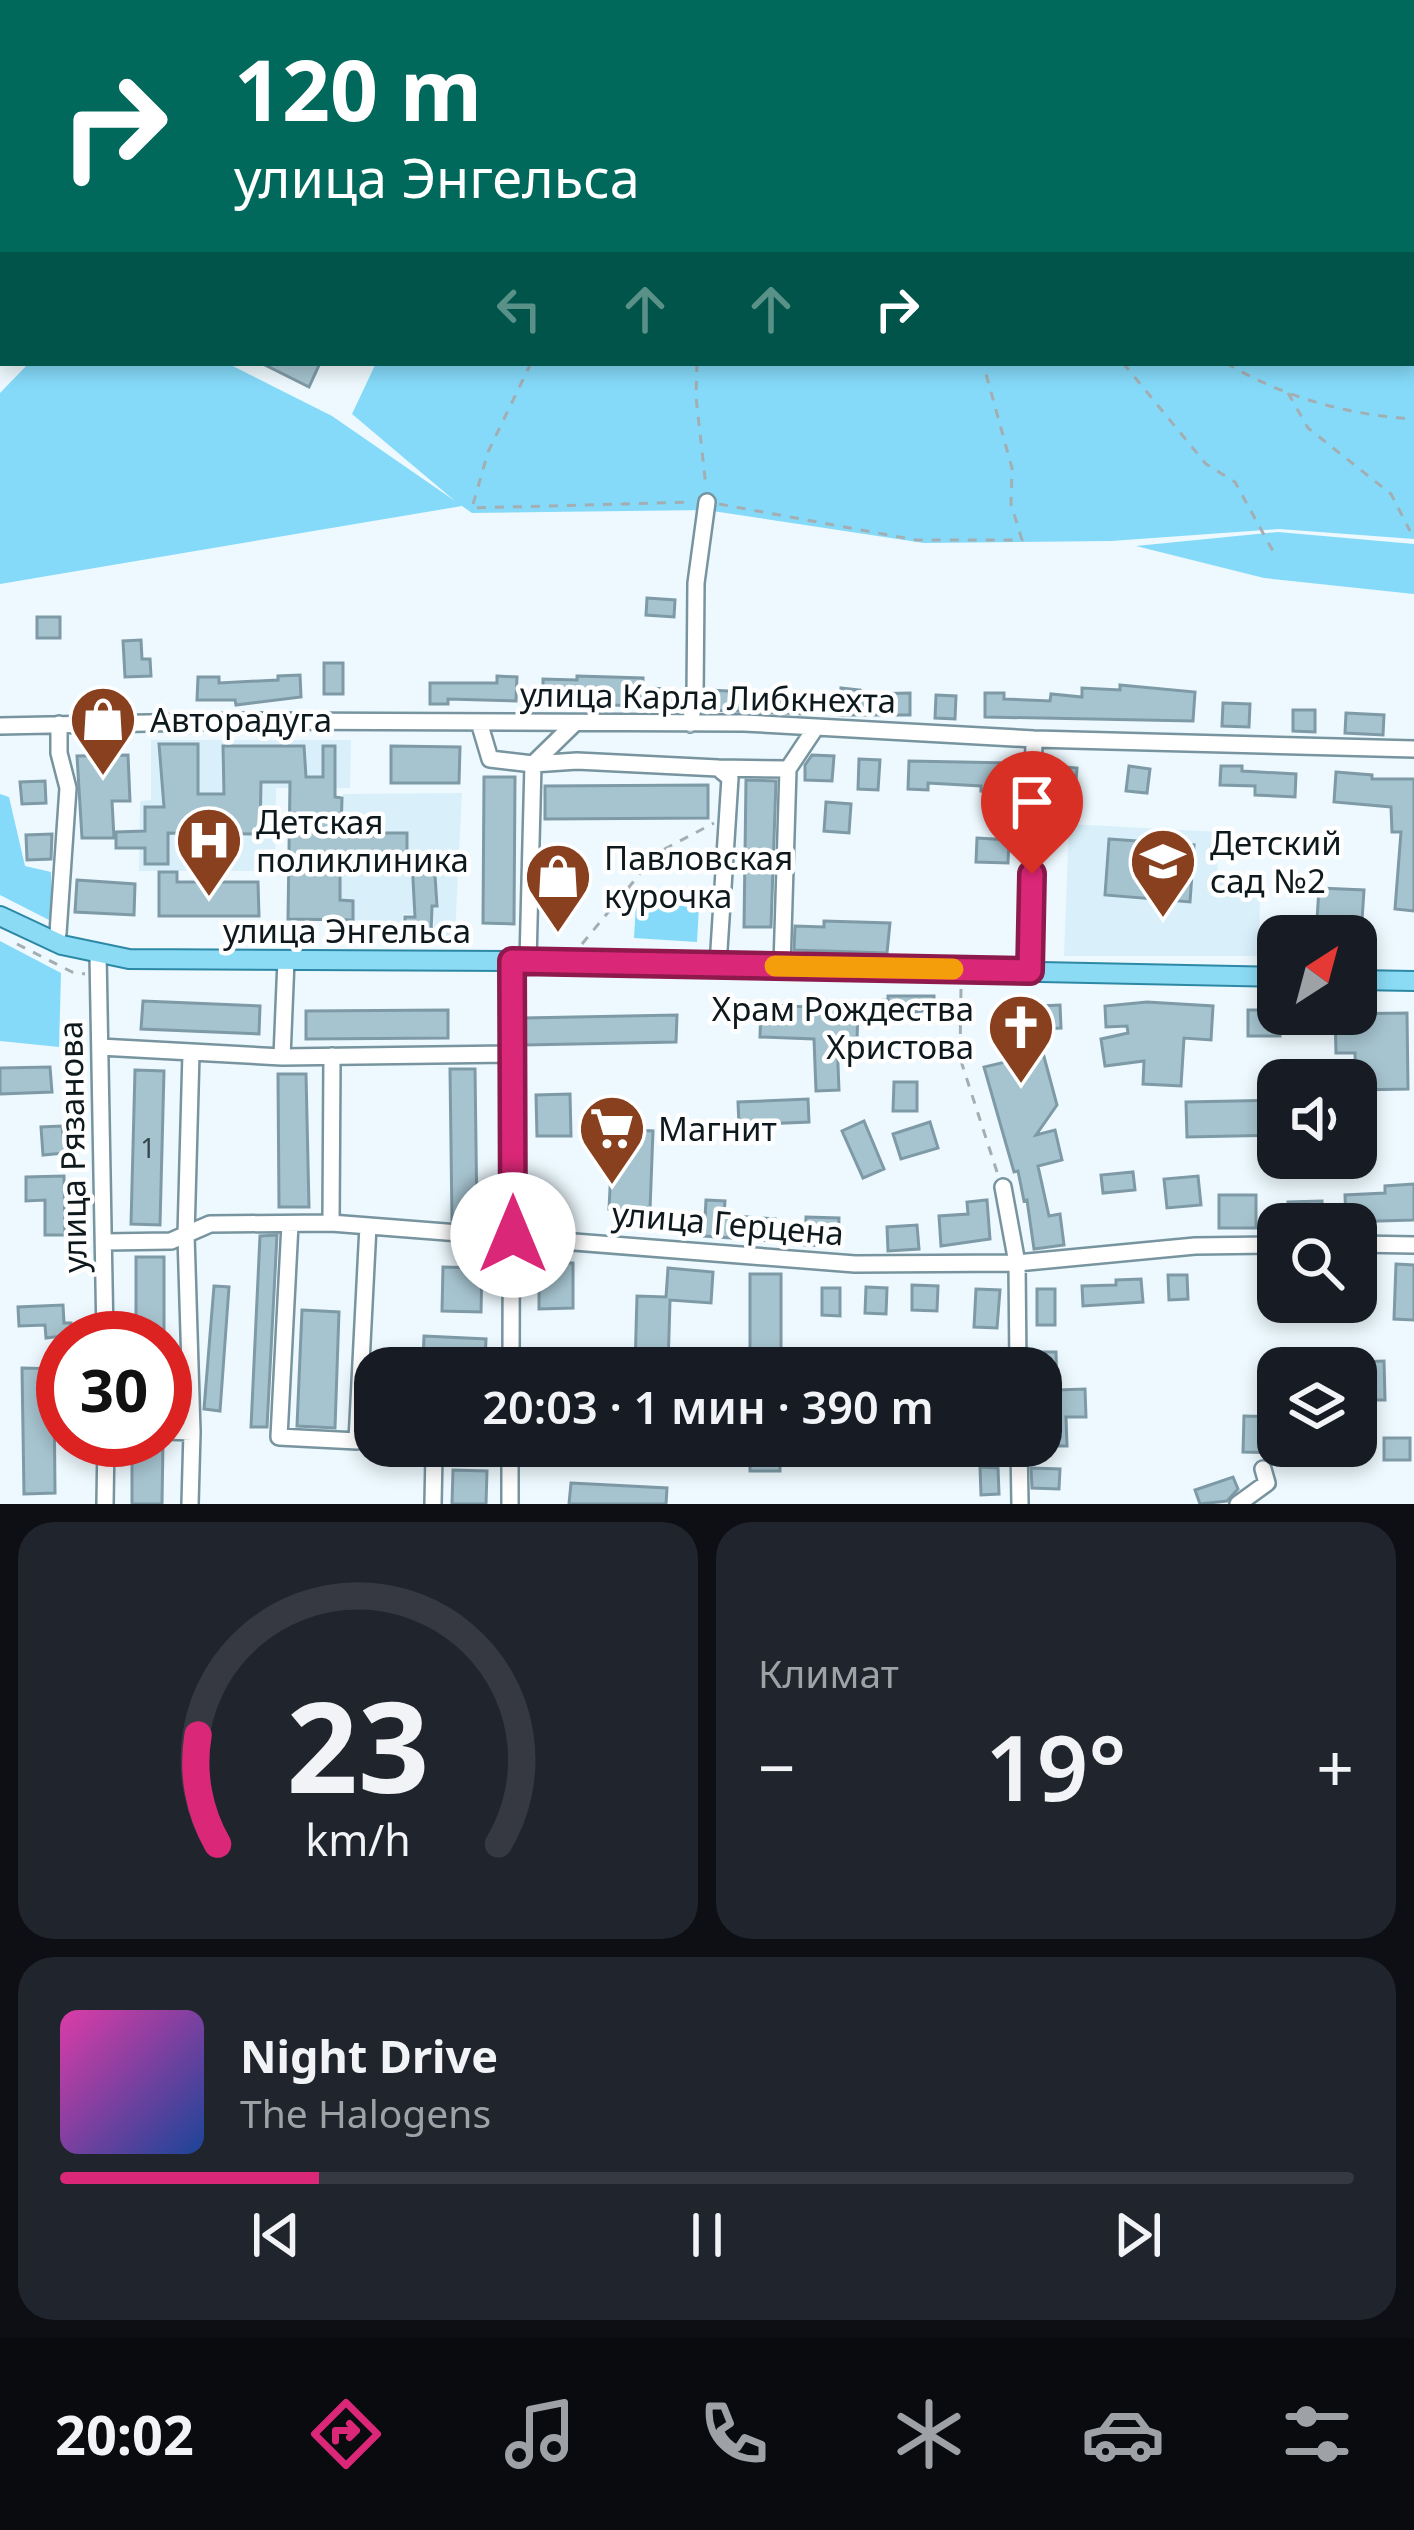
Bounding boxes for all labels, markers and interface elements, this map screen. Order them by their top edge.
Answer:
text: 120 m [234,31,482,146]
icon: right [36,48,192,204]
text: улица Энгельса [234,140,640,214]
icon: left [486,276,552,342]
icon: ahead [612,276,678,342]
icon: ahead [738,276,804,342]
icon: right [864,276,930,342]
street label: улица Карла Либкнехта [520,671,896,723]
shop icon: Авторадуга [68,684,138,778]
place label: Авторадуга [150,697,332,742]
pin [981,751,1083,874]
icon: arrive [999,769,1065,835]
place label: Детская поликлиника [256,799,469,882]
hospital icon: Детская поликлиника [174,805,244,899]
place label: Детский сад №2 [1210,820,1342,903]
school or university icon: Детский сад №2 [1128,826,1198,920]
place label: Павловская курочка [604,835,793,918]
shop icon: Павловская курочка [523,841,593,935]
street label: улица Энгельса [223,908,471,953]
north arrow [1257,915,1377,1035]
map controls [1257,915,1377,1467]
place label: Храм Рождества Христова [712,986,974,1069]
church icon: Храм Рождества Христова [986,992,1056,1086]
street label: улица Рязанова [47,1021,97,1273]
button: sound [1257,1059,1377,1179]
supermarket icon: Магнит [577,1093,647,1187]
place label: Магнит [658,1106,777,1151]
house number: 1 [140,1129,156,1166]
position arrow [450,1172,576,1298]
street label: улица Герцена [610,1190,846,1256]
button: search [1257,1203,1377,1323]
speed limit sign: 30 [36,1311,192,1467]
button: layers [1257,1347,1377,1467]
text: 20:03 · 1 мин · 390 m [482,1376,934,1437]
text: Климат [758,1646,899,1699]
text: 23 [287,1660,429,1830]
text: 19° [985,1705,1127,1827]
text: − [758,1721,796,1811]
text: + [1316,1721,1354,1811]
text: km/h [305,1809,411,1868]
text: Night Drive [240,2025,498,2086]
text: The Halogens [240,2086,491,2139]
icon: previous [243,2202,309,2268]
icon: pause [674,2202,740,2268]
icon: next [1105,2202,1171,2268]
icon: directions [304,2392,388,2476]
icon: music [498,2392,582,2476]
icon: phone [692,2392,776,2476]
icon: climate [887,2392,971,2476]
icon: car [1081,2392,1165,2476]
icon: filters [1275,2392,1359,2476]
text: 20:02 [55,2397,194,2471]

